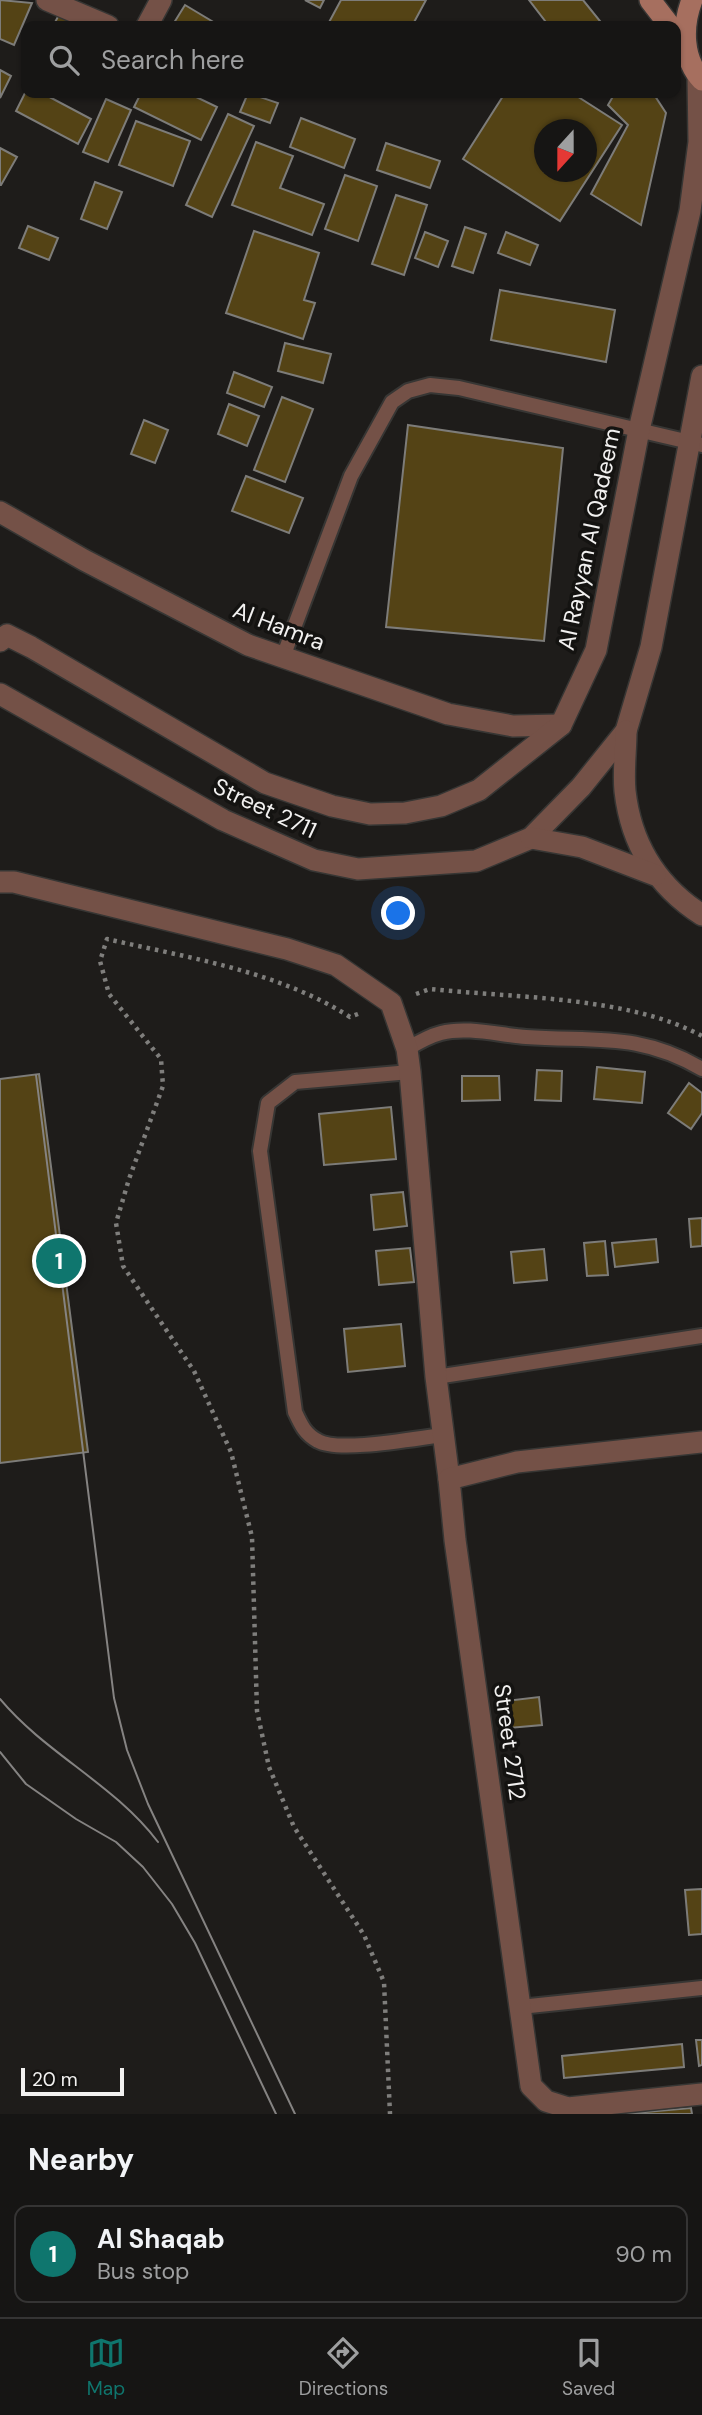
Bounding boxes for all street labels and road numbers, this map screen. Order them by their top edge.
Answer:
street label: Al Rayyan Al Qadeem [551,425,627,653]
street label: Al Hamra [229,595,329,657]
street label: Street 2711 [208,771,322,845]
street label: Street 2712 [487,1682,533,1802]

